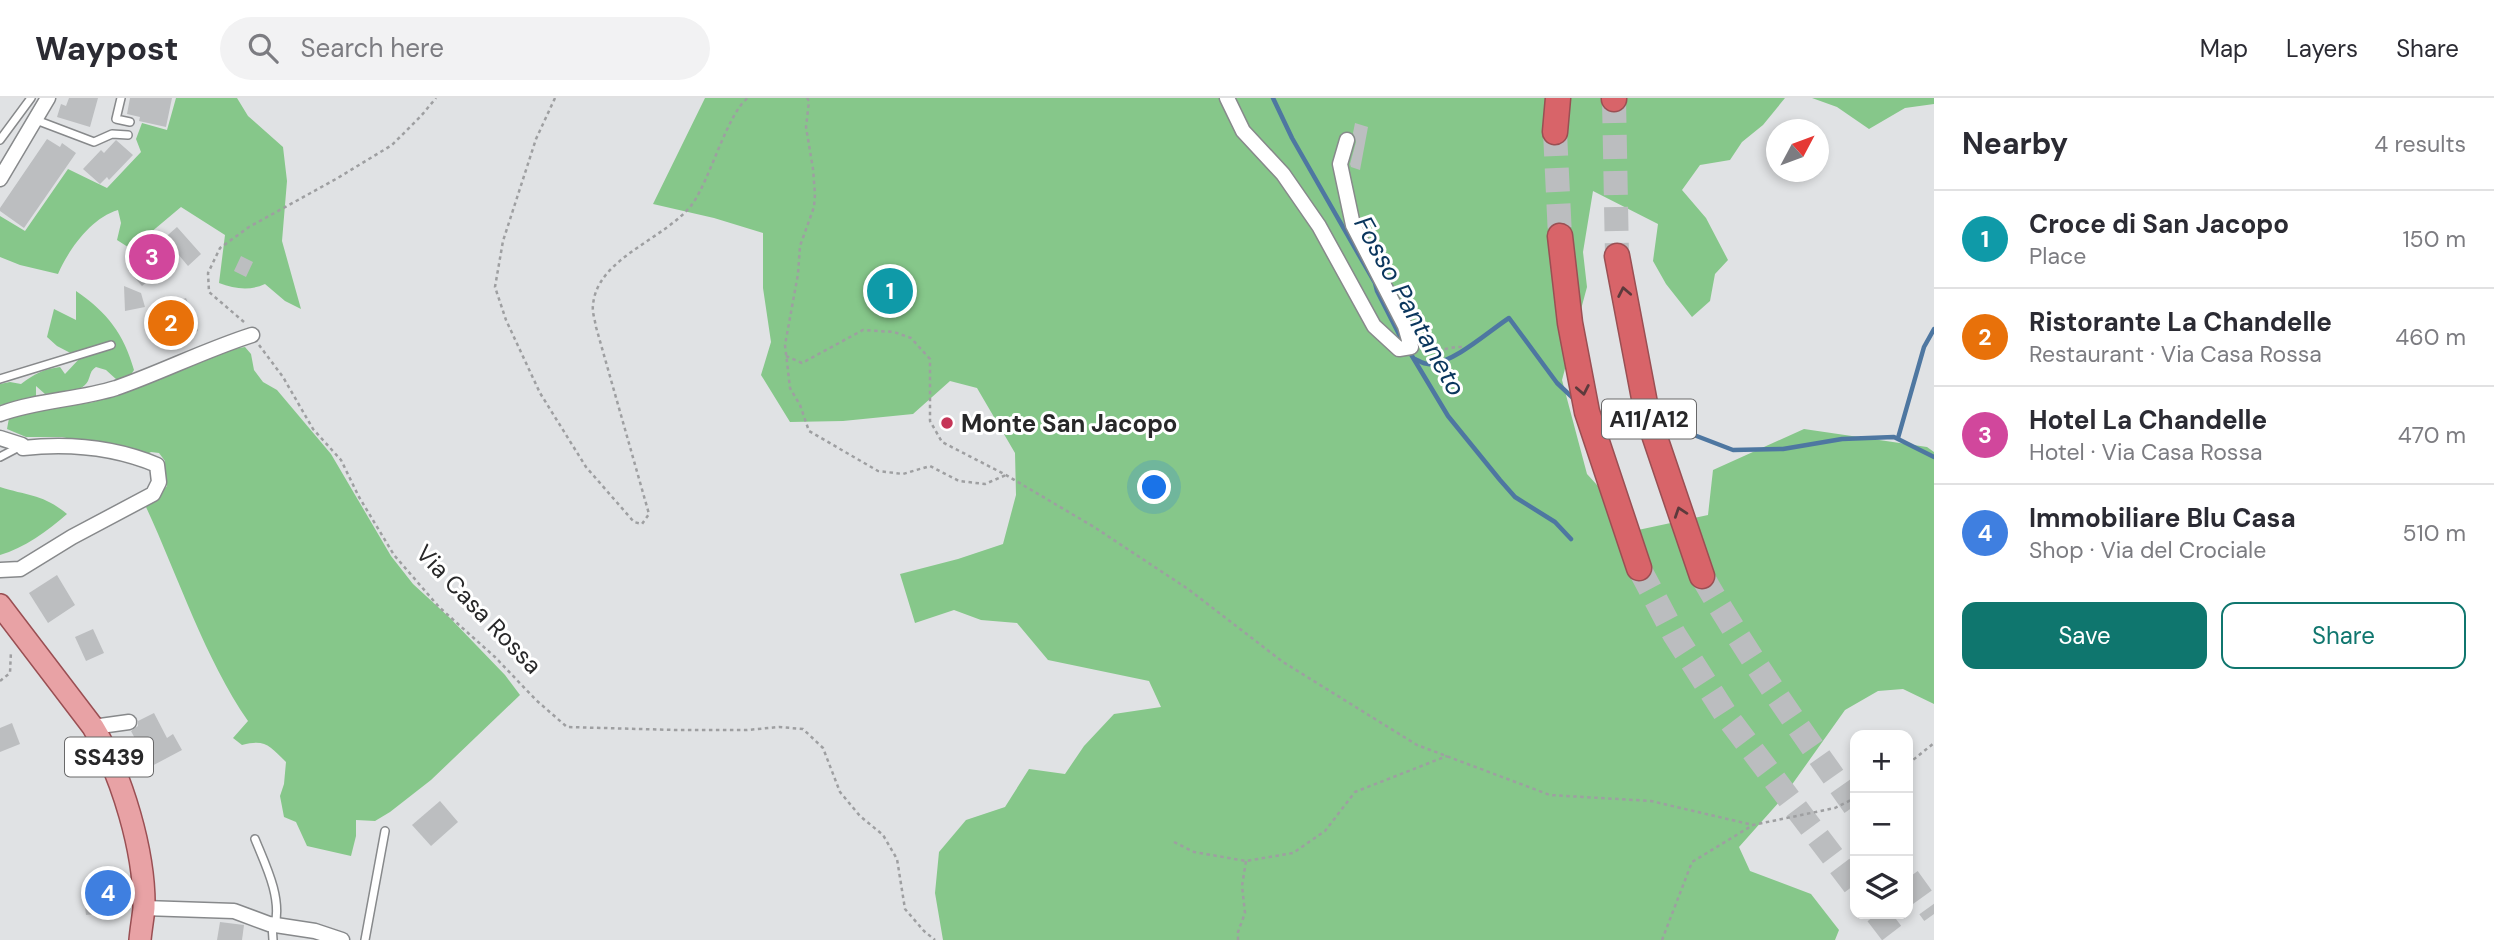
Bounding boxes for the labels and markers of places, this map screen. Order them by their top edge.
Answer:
pin: 3 [129,231,175,283]
pin: 1 [867,265,913,317]
pin: 2 [148,297,194,349]
place label: Monte San Jacopo [961,408,1178,439]
marker: Monte San Jacopo [939,415,955,431]
pin: 4 [85,867,131,919]

